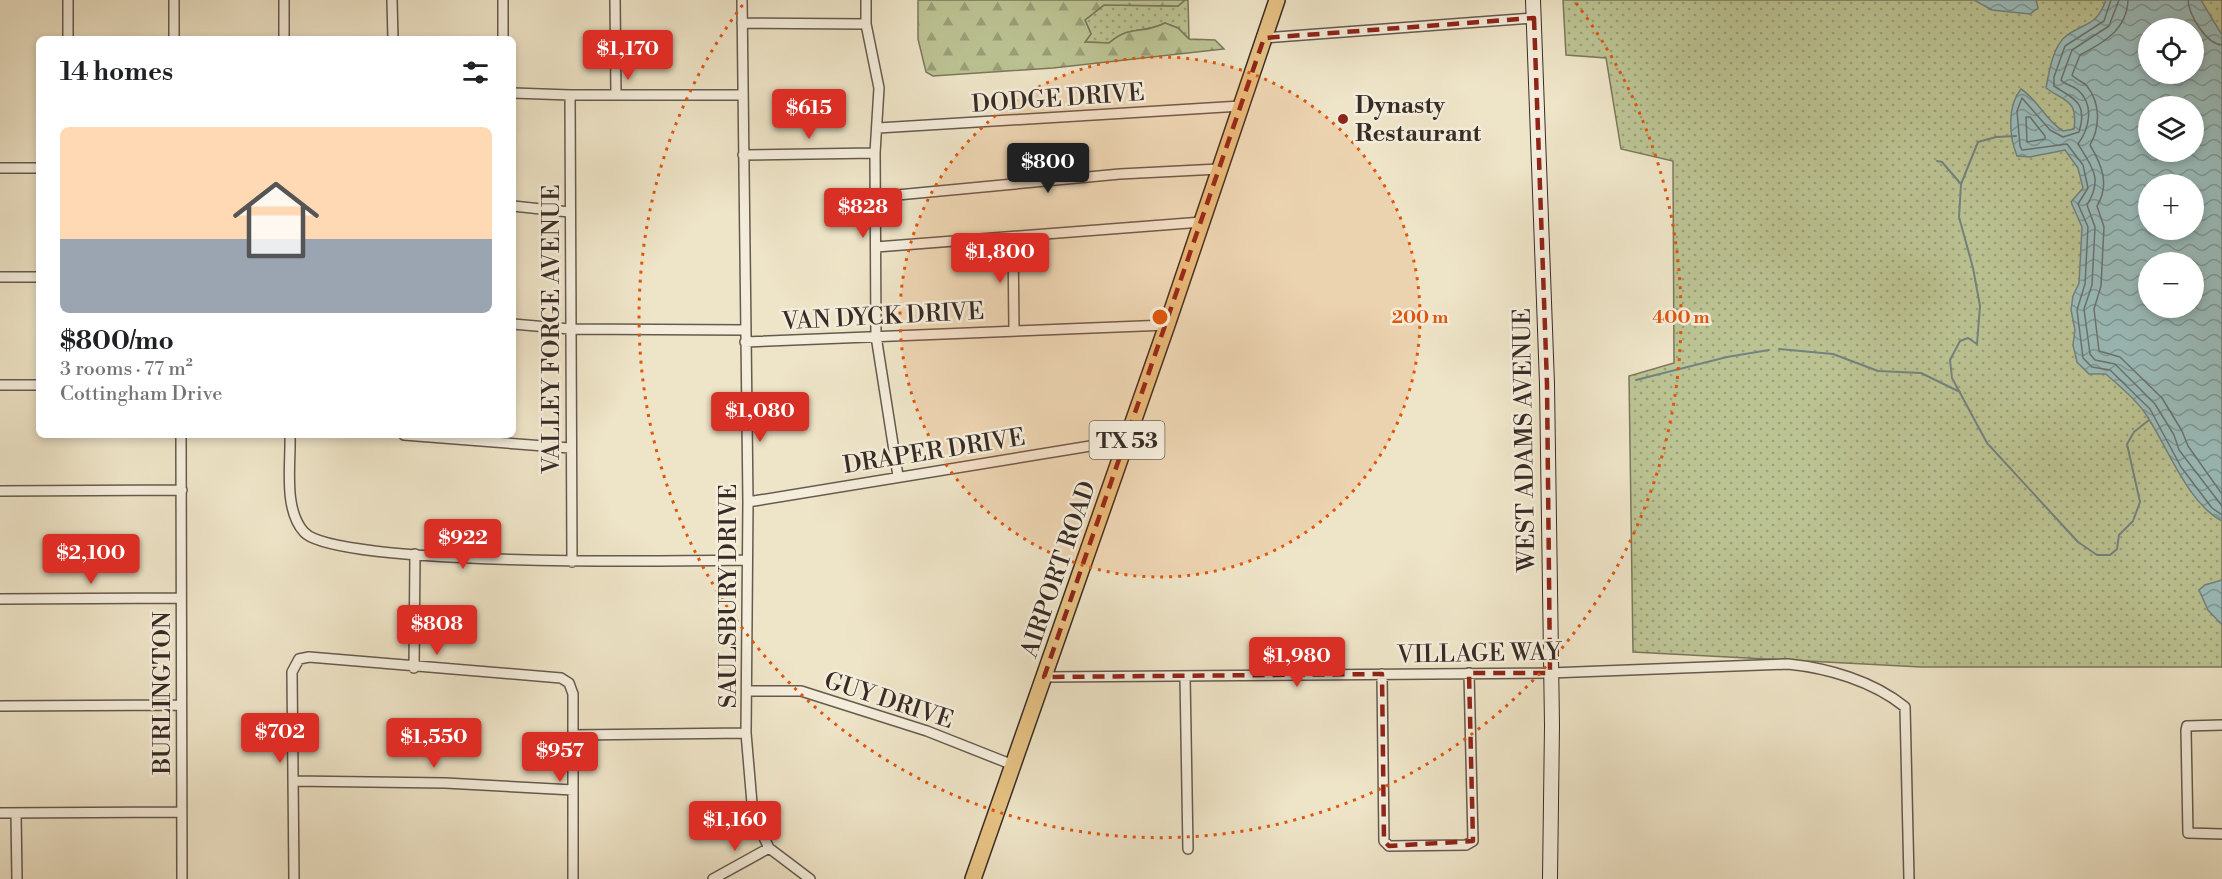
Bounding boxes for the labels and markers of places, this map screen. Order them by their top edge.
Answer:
pin: $1,170 [579,30,677,81]
pin: $615 [773,89,845,140]
place label: Dynasty Restaurant [1355,91,1481,149]
marker: Dynasty Restaurant [1336,112,1350,126]
pin: $800 [1012,143,1084,194]
pin: $828 [827,188,899,239]
pin: $1,800 [951,233,1049,284]
centre of rings [1150,307,1170,327]
pin: $1,080 [711,392,809,443]
pin: $922 [427,519,499,570]
pin: $2,100 [42,534,140,585]
pin: $808 [401,605,473,656]
pin: $1,980 [1248,637,1346,688]
pin: $702 [244,713,316,764]
pin: $1,550 [385,718,483,769]
pin: $957 [524,732,596,783]
pin: $1,160 [686,801,784,852]

